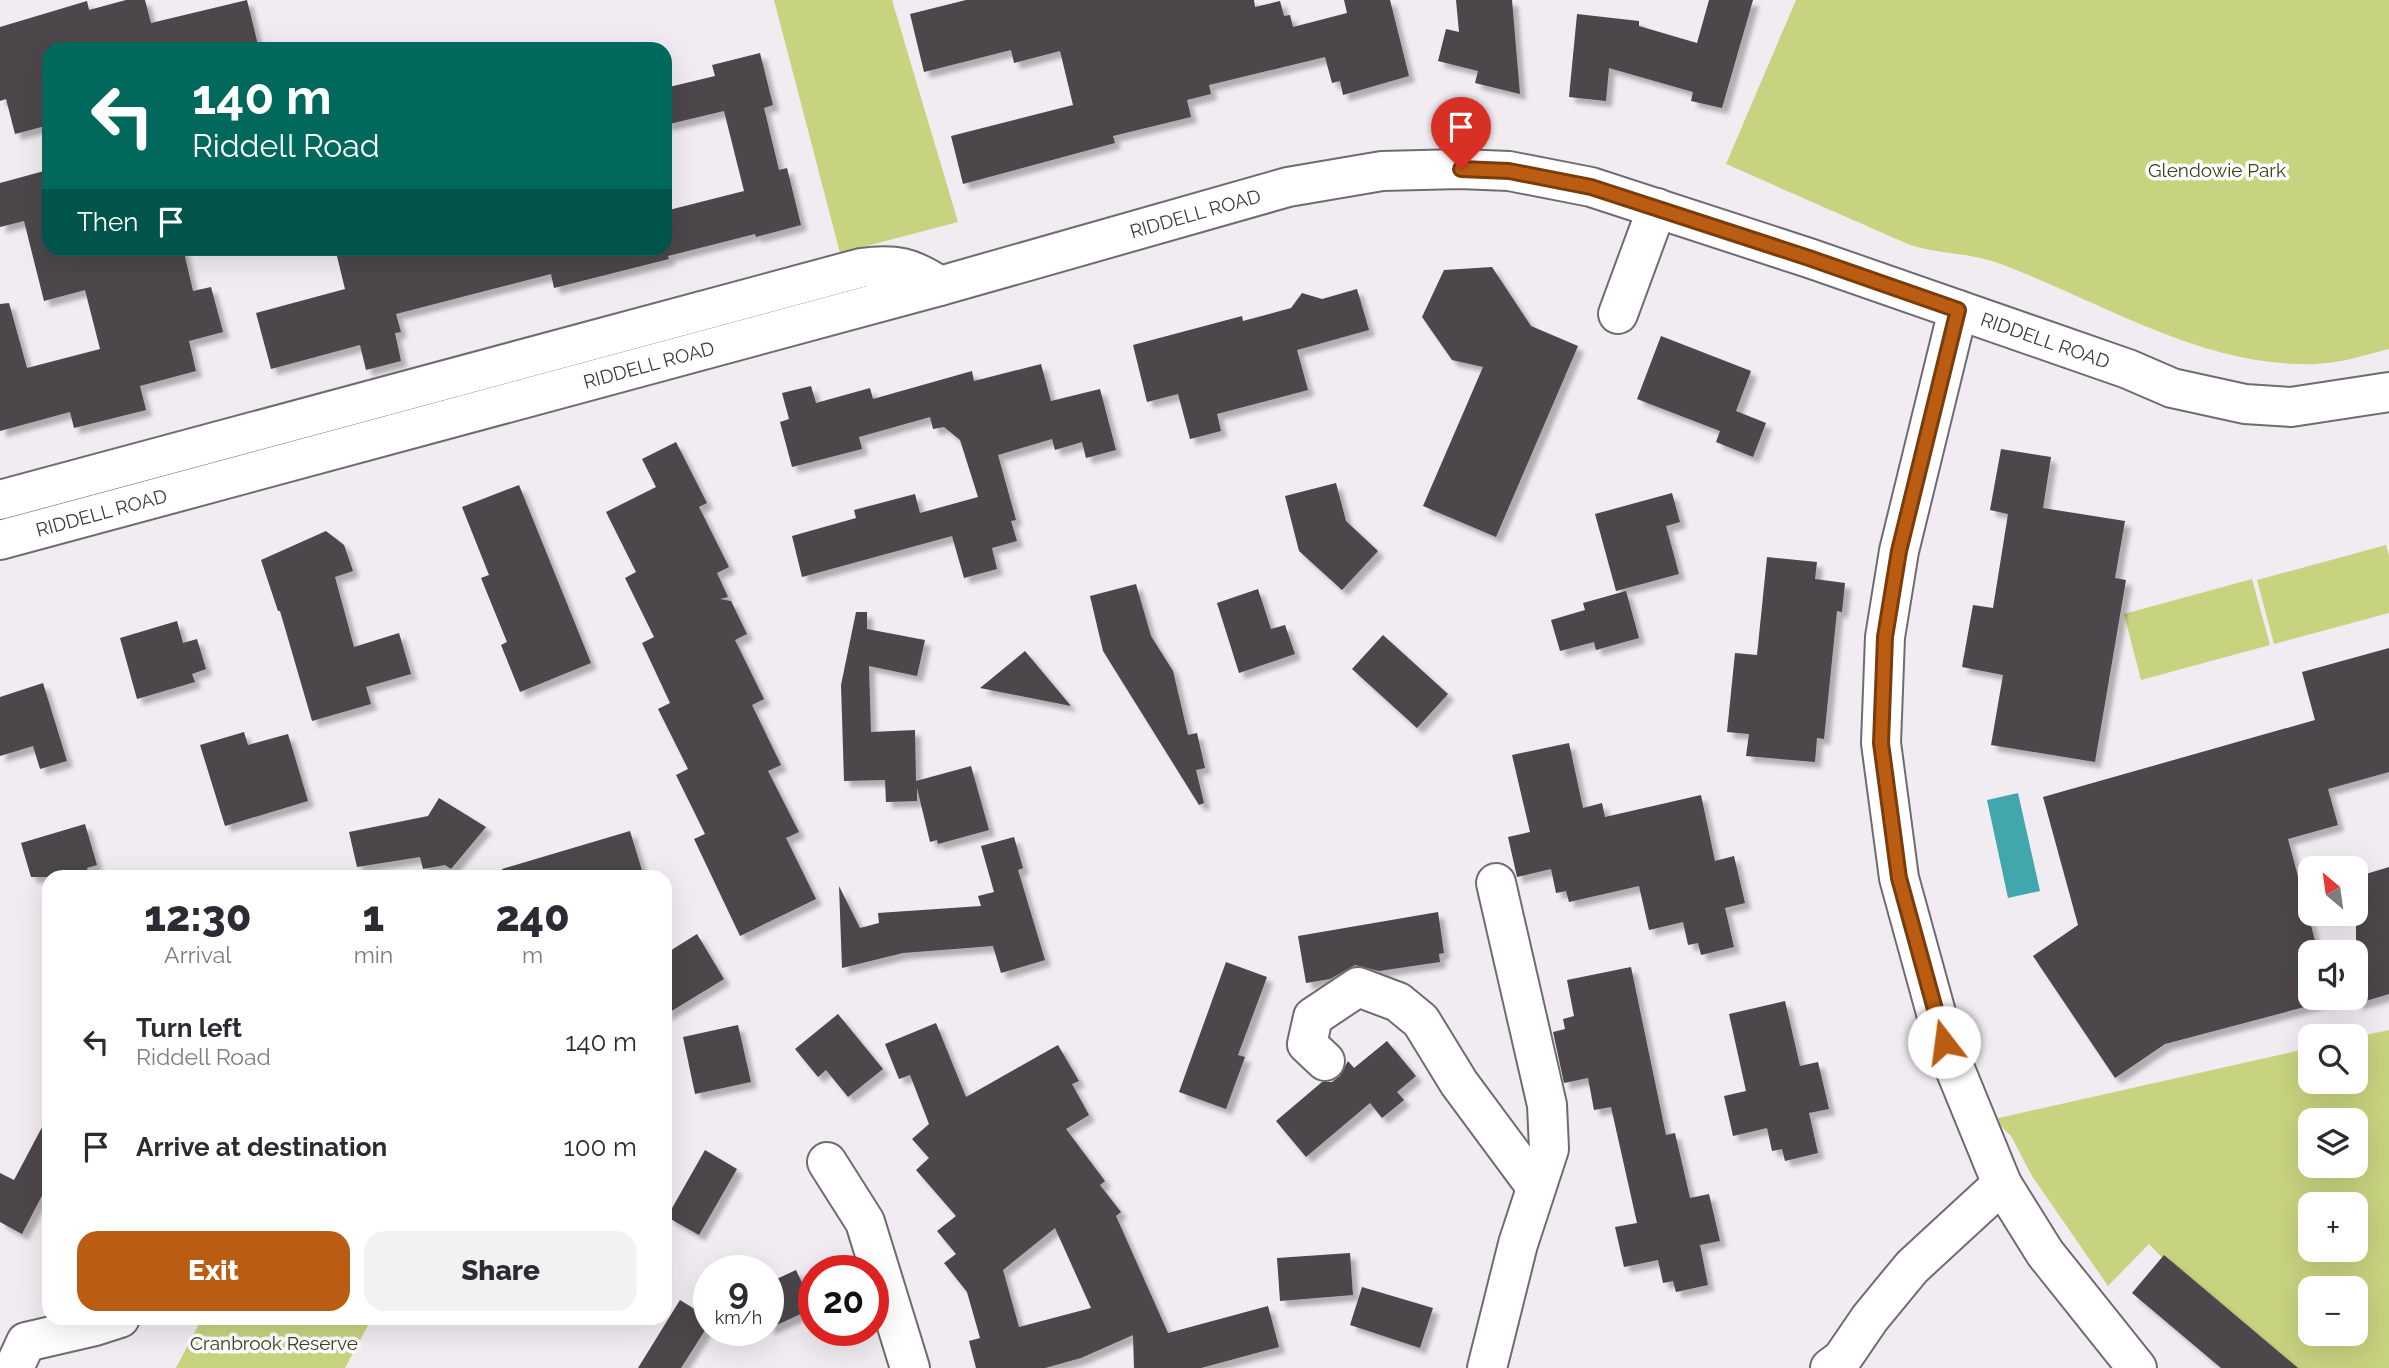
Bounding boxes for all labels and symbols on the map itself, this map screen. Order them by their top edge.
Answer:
pin [1431,97,1491,169]
park label: Glendowie Park [2148,159,2286,181]
street label: RIDDELL ROAD [1127,184,1263,242]
street label: RIDDELL ROAD [1978,308,2113,373]
street label: RIDDELL ROAD [581,336,717,393]
street label: RIDDELL ROAD [33,484,169,541]
north arrow [2298,856,2368,926]
position arrow [1907,1005,1981,1079]
speed limit sign: 20 [798,1255,889,1346]
park label: Cranbrook Reserve [190,1332,358,1354]

